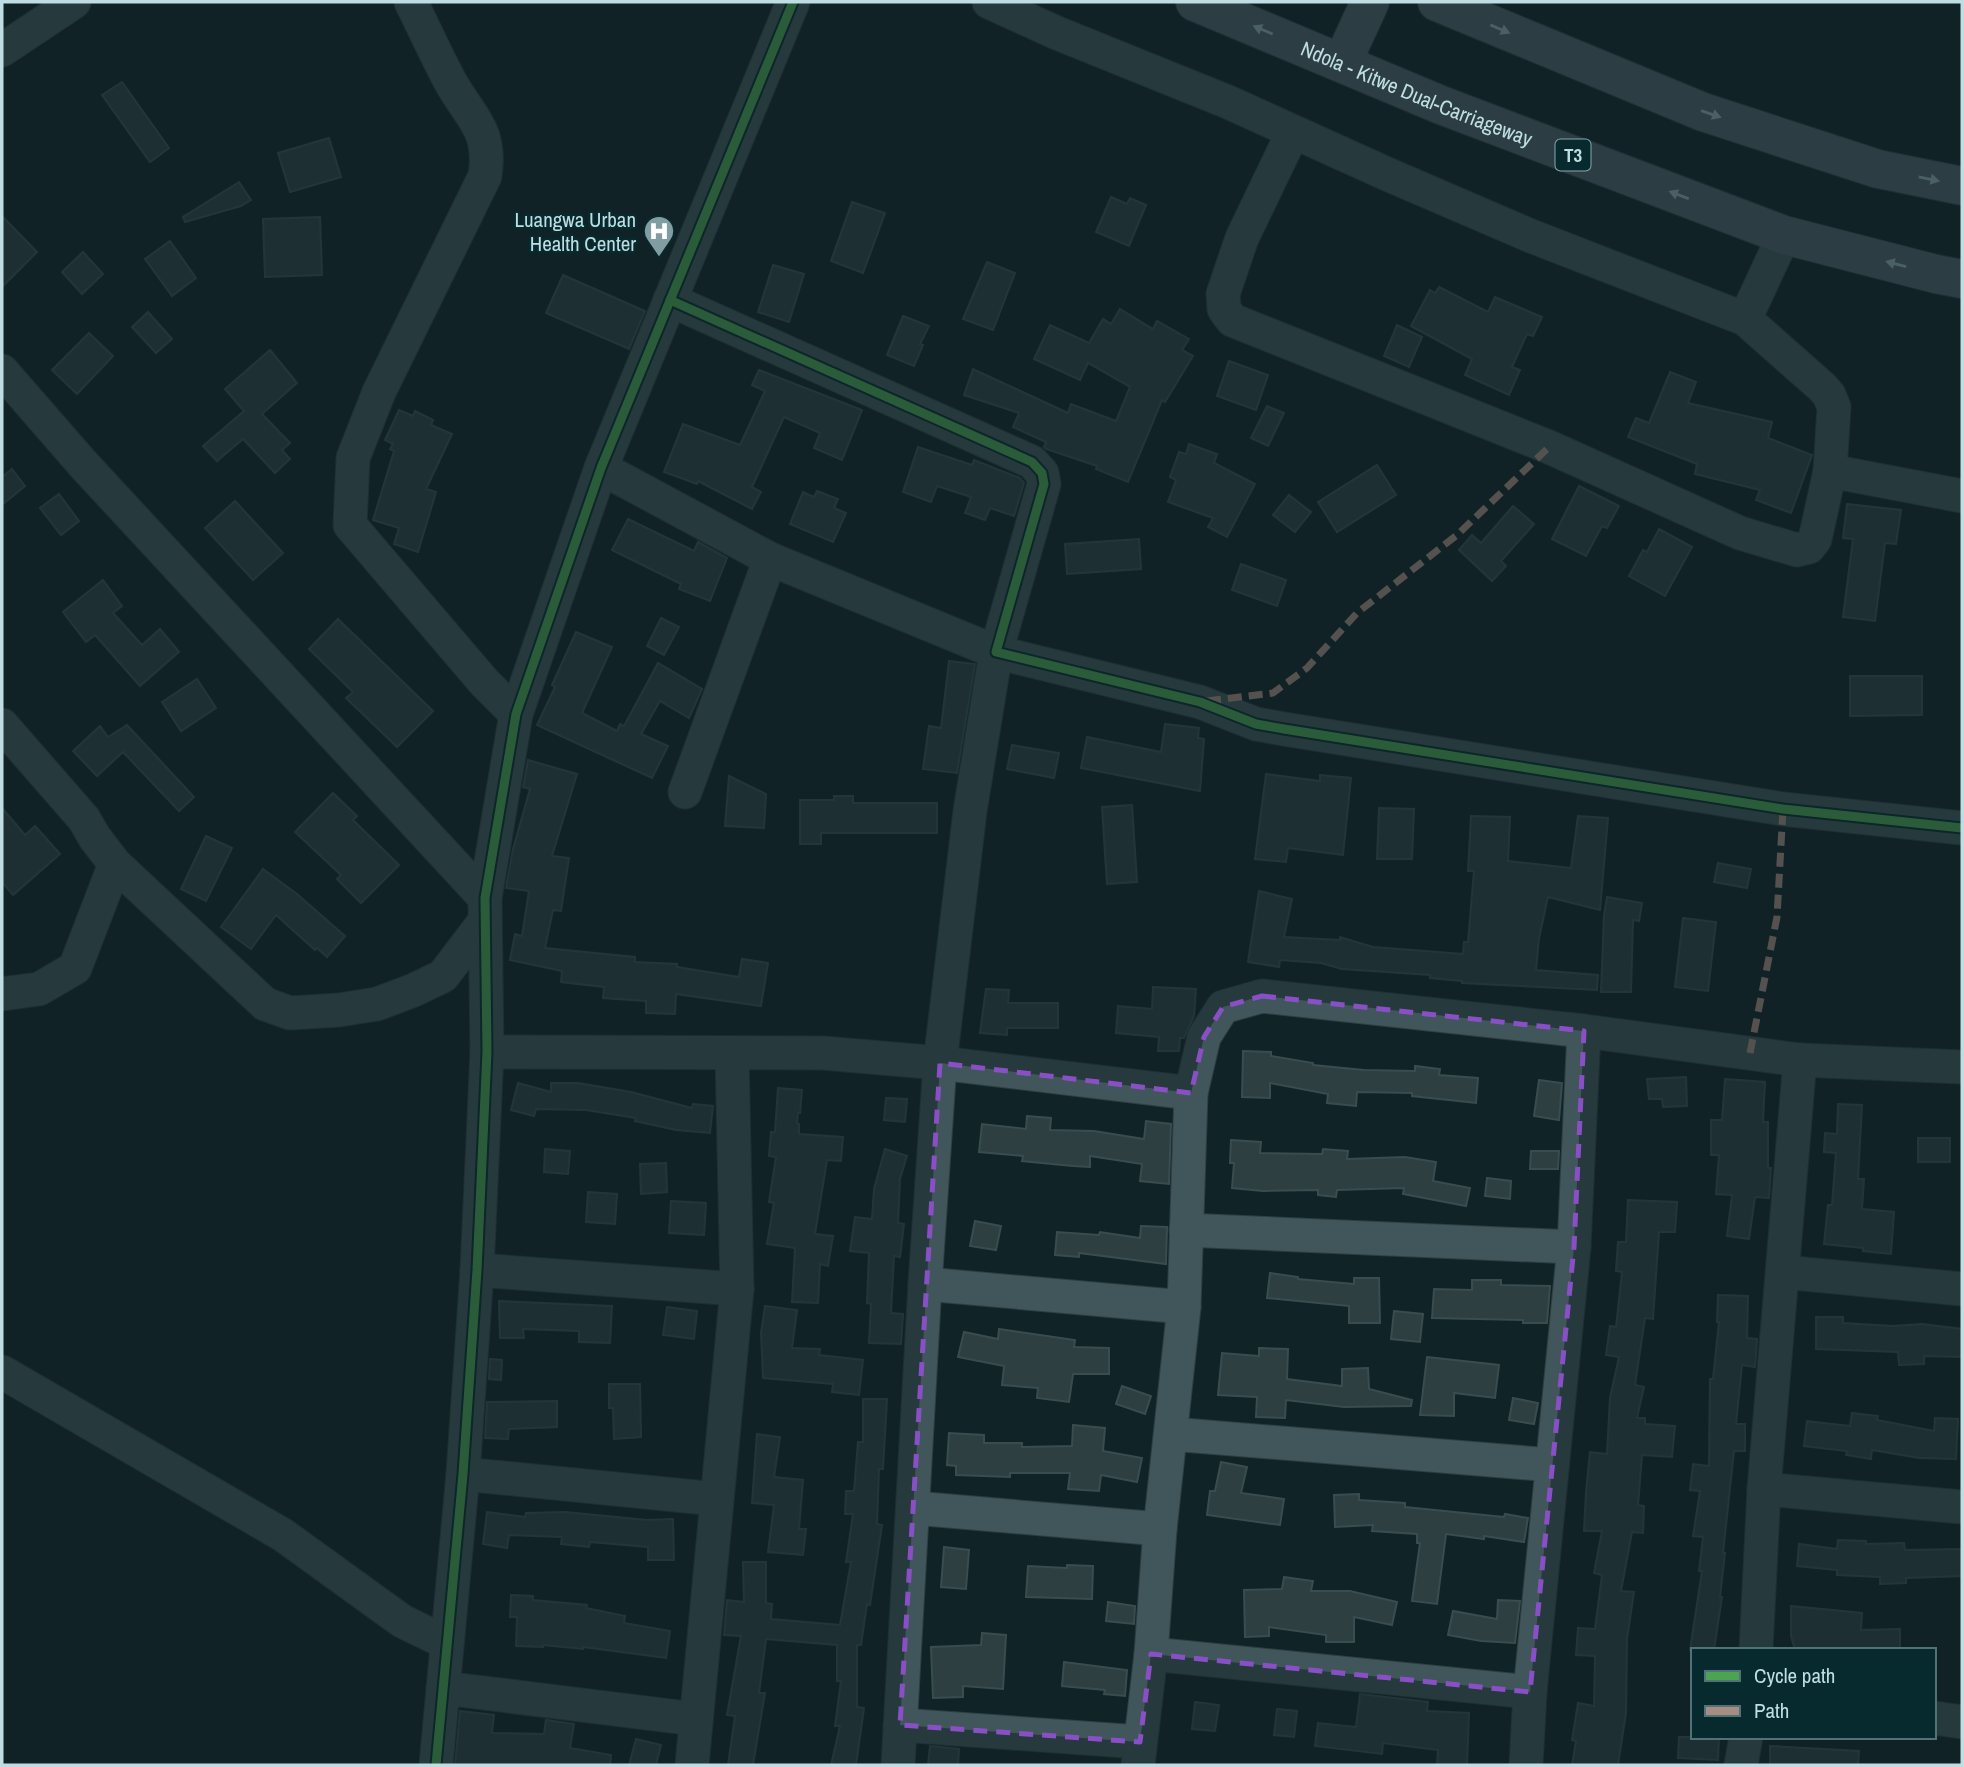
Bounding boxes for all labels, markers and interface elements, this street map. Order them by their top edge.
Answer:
one-way arrow [1490,23,1510,35]
one-way arrow [1252,25,1273,36]
street label: Ndola - Kitwe Dual-Carriageway [1297,34,1537,153]
one-way arrow [1700,109,1721,120]
road number: T3 [1556,140,1590,170]
one-way arrow [1918,174,1940,185]
one-way arrow [1669,189,1690,200]
place label: Luangwa Urban Health Center [514,205,636,258]
hospital icon: Luangwa Urban Health Center [642,214,676,258]
one-way arrow [1885,258,1907,269]
legend [1691,1648,1936,1739]
text: Cycle path [1754,1661,1835,1690]
text: Path [1754,1696,1789,1725]

